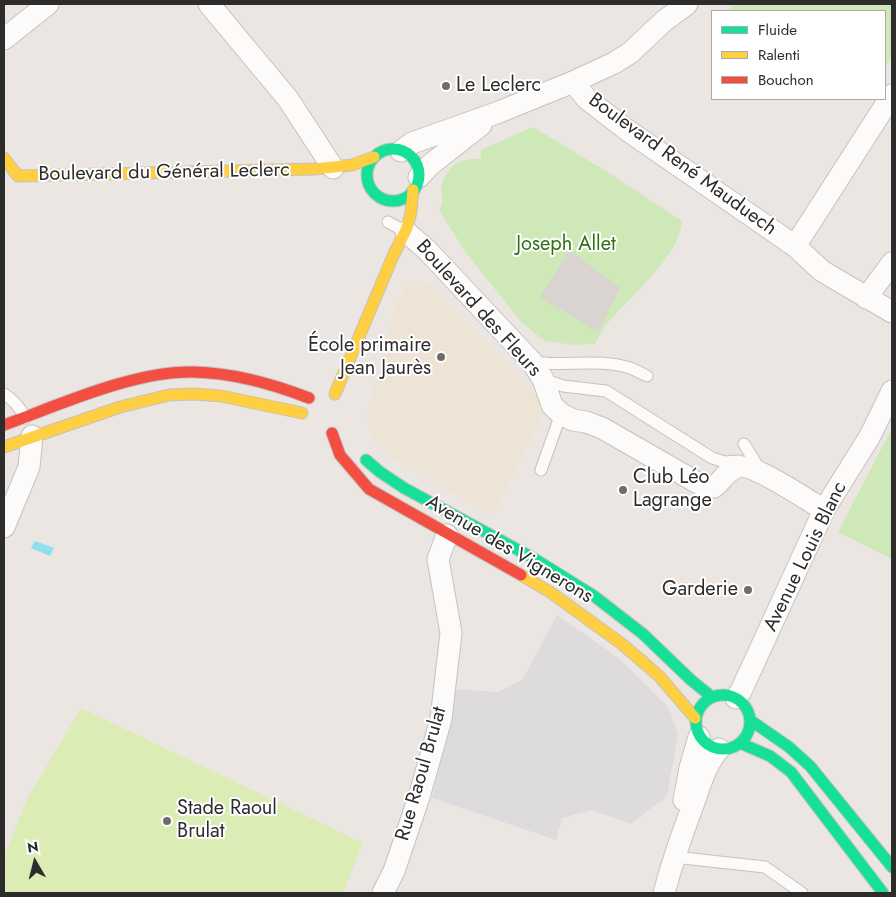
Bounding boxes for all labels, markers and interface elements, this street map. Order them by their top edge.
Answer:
legend [711,10,886,100]
text: Fluide [758,19,797,41]
text: Ralenti [758,44,800,66]
text: Bouchon [758,69,814,91]
place label: Le Leclerc [456,74,541,98]
marker: Le Leclerc [440,80,452,92]
street label: Boulevard René Mauduech [583,89,781,241]
street label: Boulevard du Général Leclerc [38,159,290,187]
park label: Joseph Allet [516,233,616,257]
street label: Boulevard des Fleurs [410,236,546,382]
place label: École primaire Jean Jaurès [308,334,431,381]
marker: École primaire Jean Jaurès [435,351,447,363]
place label: Club Léo Lagrange [633,466,712,513]
street label: Avenue Louis Blanc [759,478,853,636]
marker: Club Léo Lagrange [617,484,629,496]
street label: Avenue des Vignerons [421,491,597,609]
place label: Garderie [662,578,738,602]
marker: Garderie [742,584,754,596]
street label: Rue Raoul Brulat [391,704,453,844]
place label: Stade Raoul Brulat [177,797,277,844]
marker: Stade Raoul Brulat [161,815,173,827]
text: N [26,836,40,858]
north arrow [10,837,60,887]

